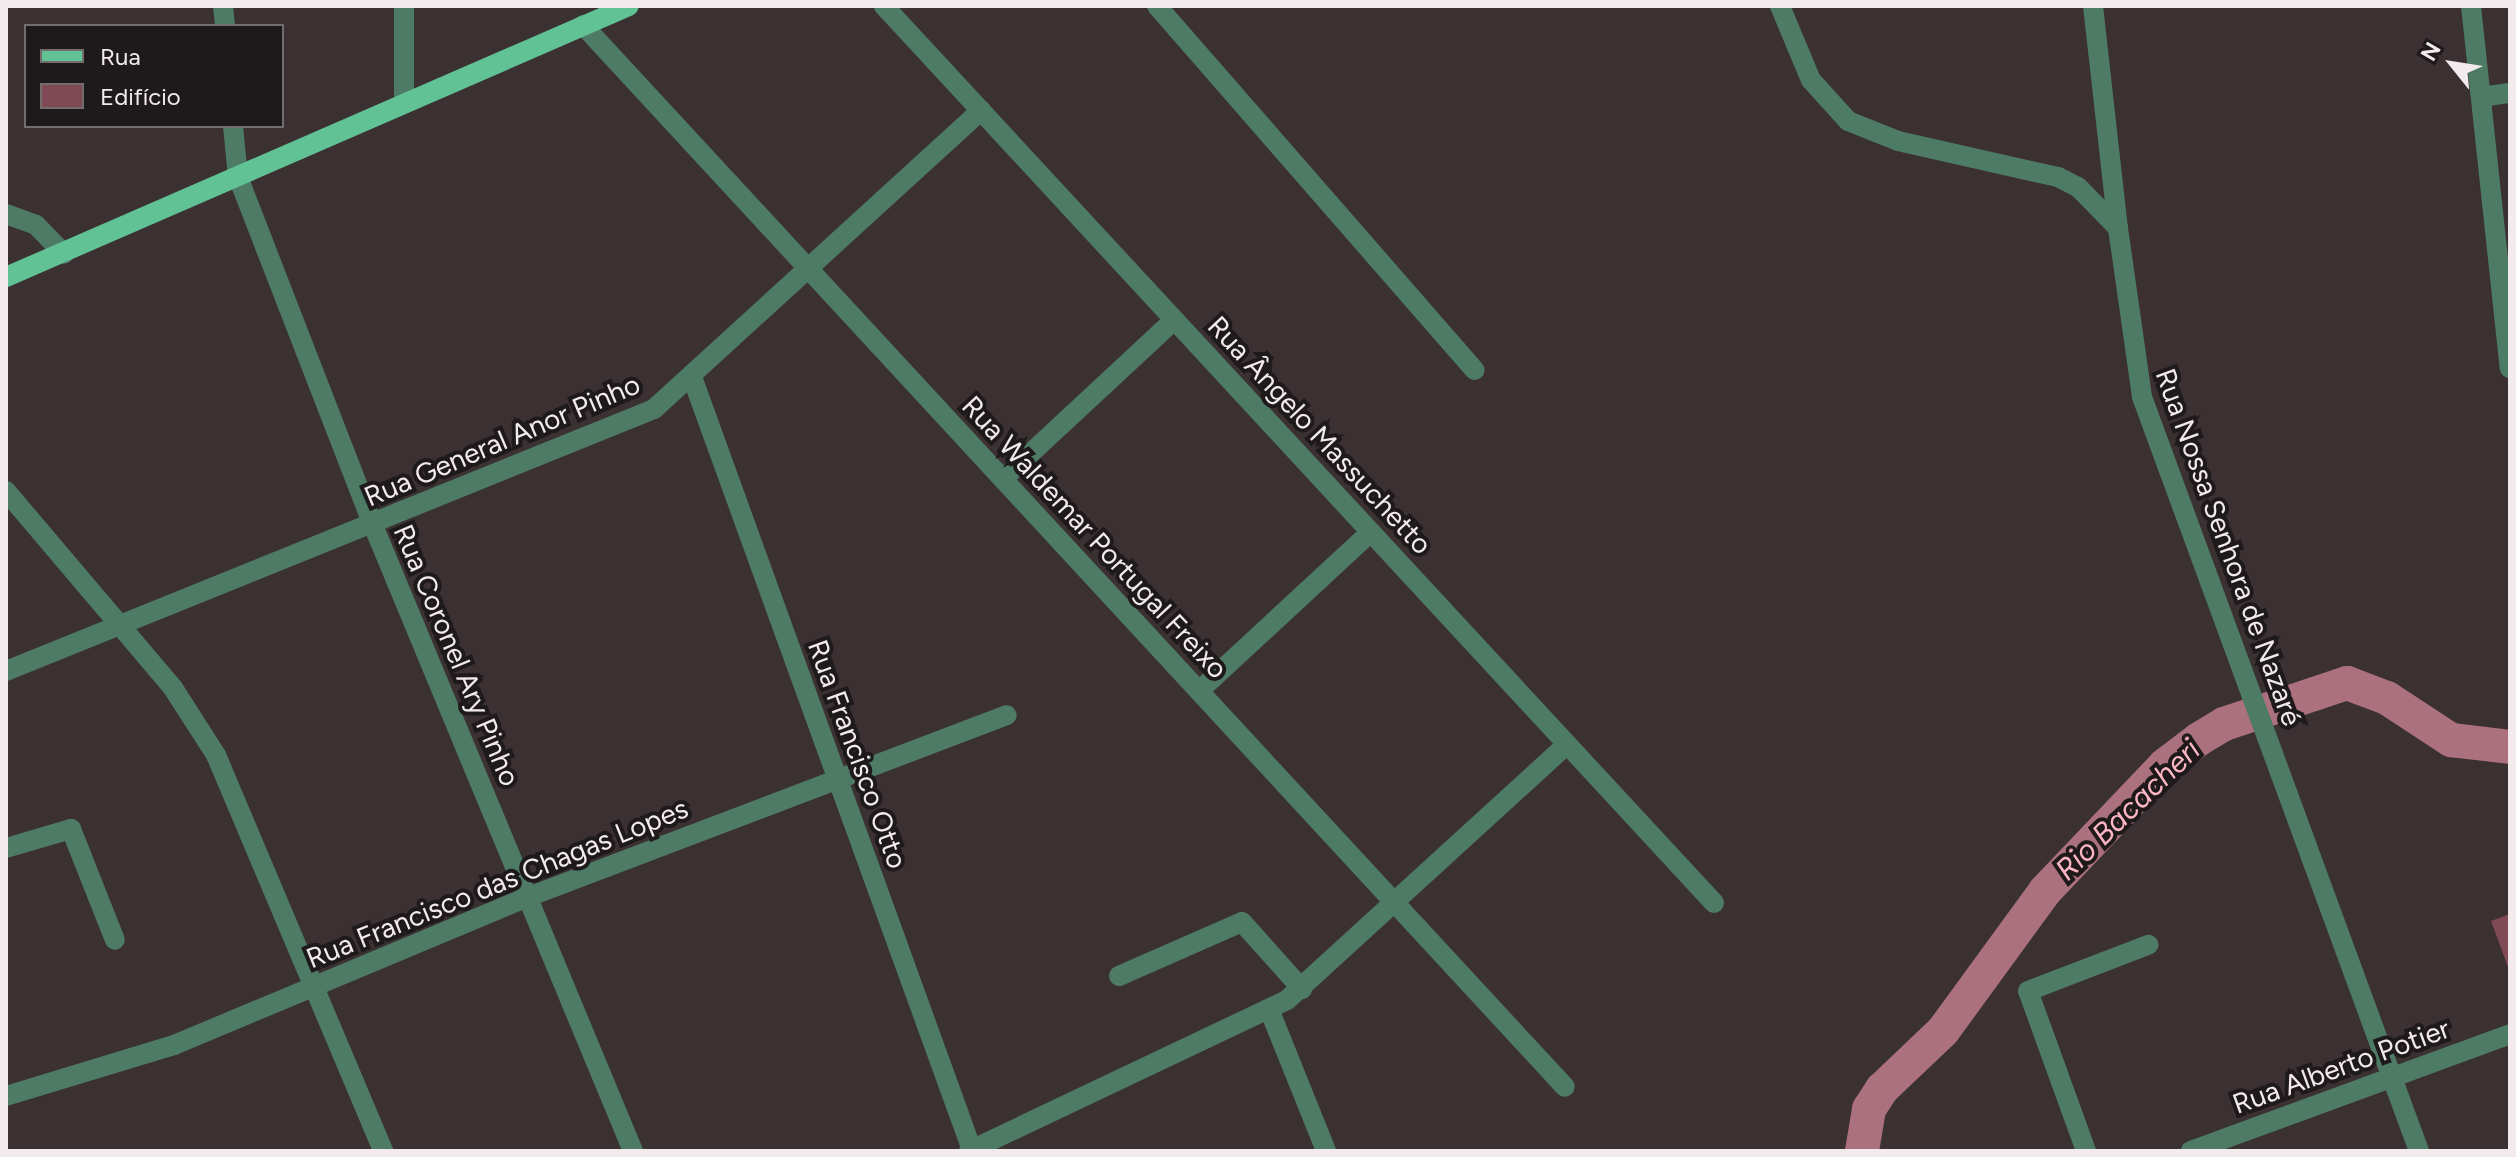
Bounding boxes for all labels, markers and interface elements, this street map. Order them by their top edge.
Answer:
legend [24,24,284,128]
north arrow [2412,24,2492,104]
text: N [2415,38,2447,66]
text: Rua [100,42,141,71]
text: Edifício [100,82,181,111]
street label: Rua Ângelo Massuchetto [1201,309,1439,561]
street label: Rua Nossa Senhora de Nazaré [2149,364,2309,730]
street label: Rua General Anor Pinho [359,367,645,513]
street label: Rua Waldemar Portugal Freixo [955,389,1235,685]
street label: Rua Coronel Ary Pinho [387,519,527,791]
street label: Rua Francisco Otto [801,635,915,873]
water label: Rio Bacacheri [2048,732,2208,888]
street label: Rua Francisco das Chagas Lopes [301,791,693,975]
street label: Rua Alberto Potier [2228,1011,2454,1121]

